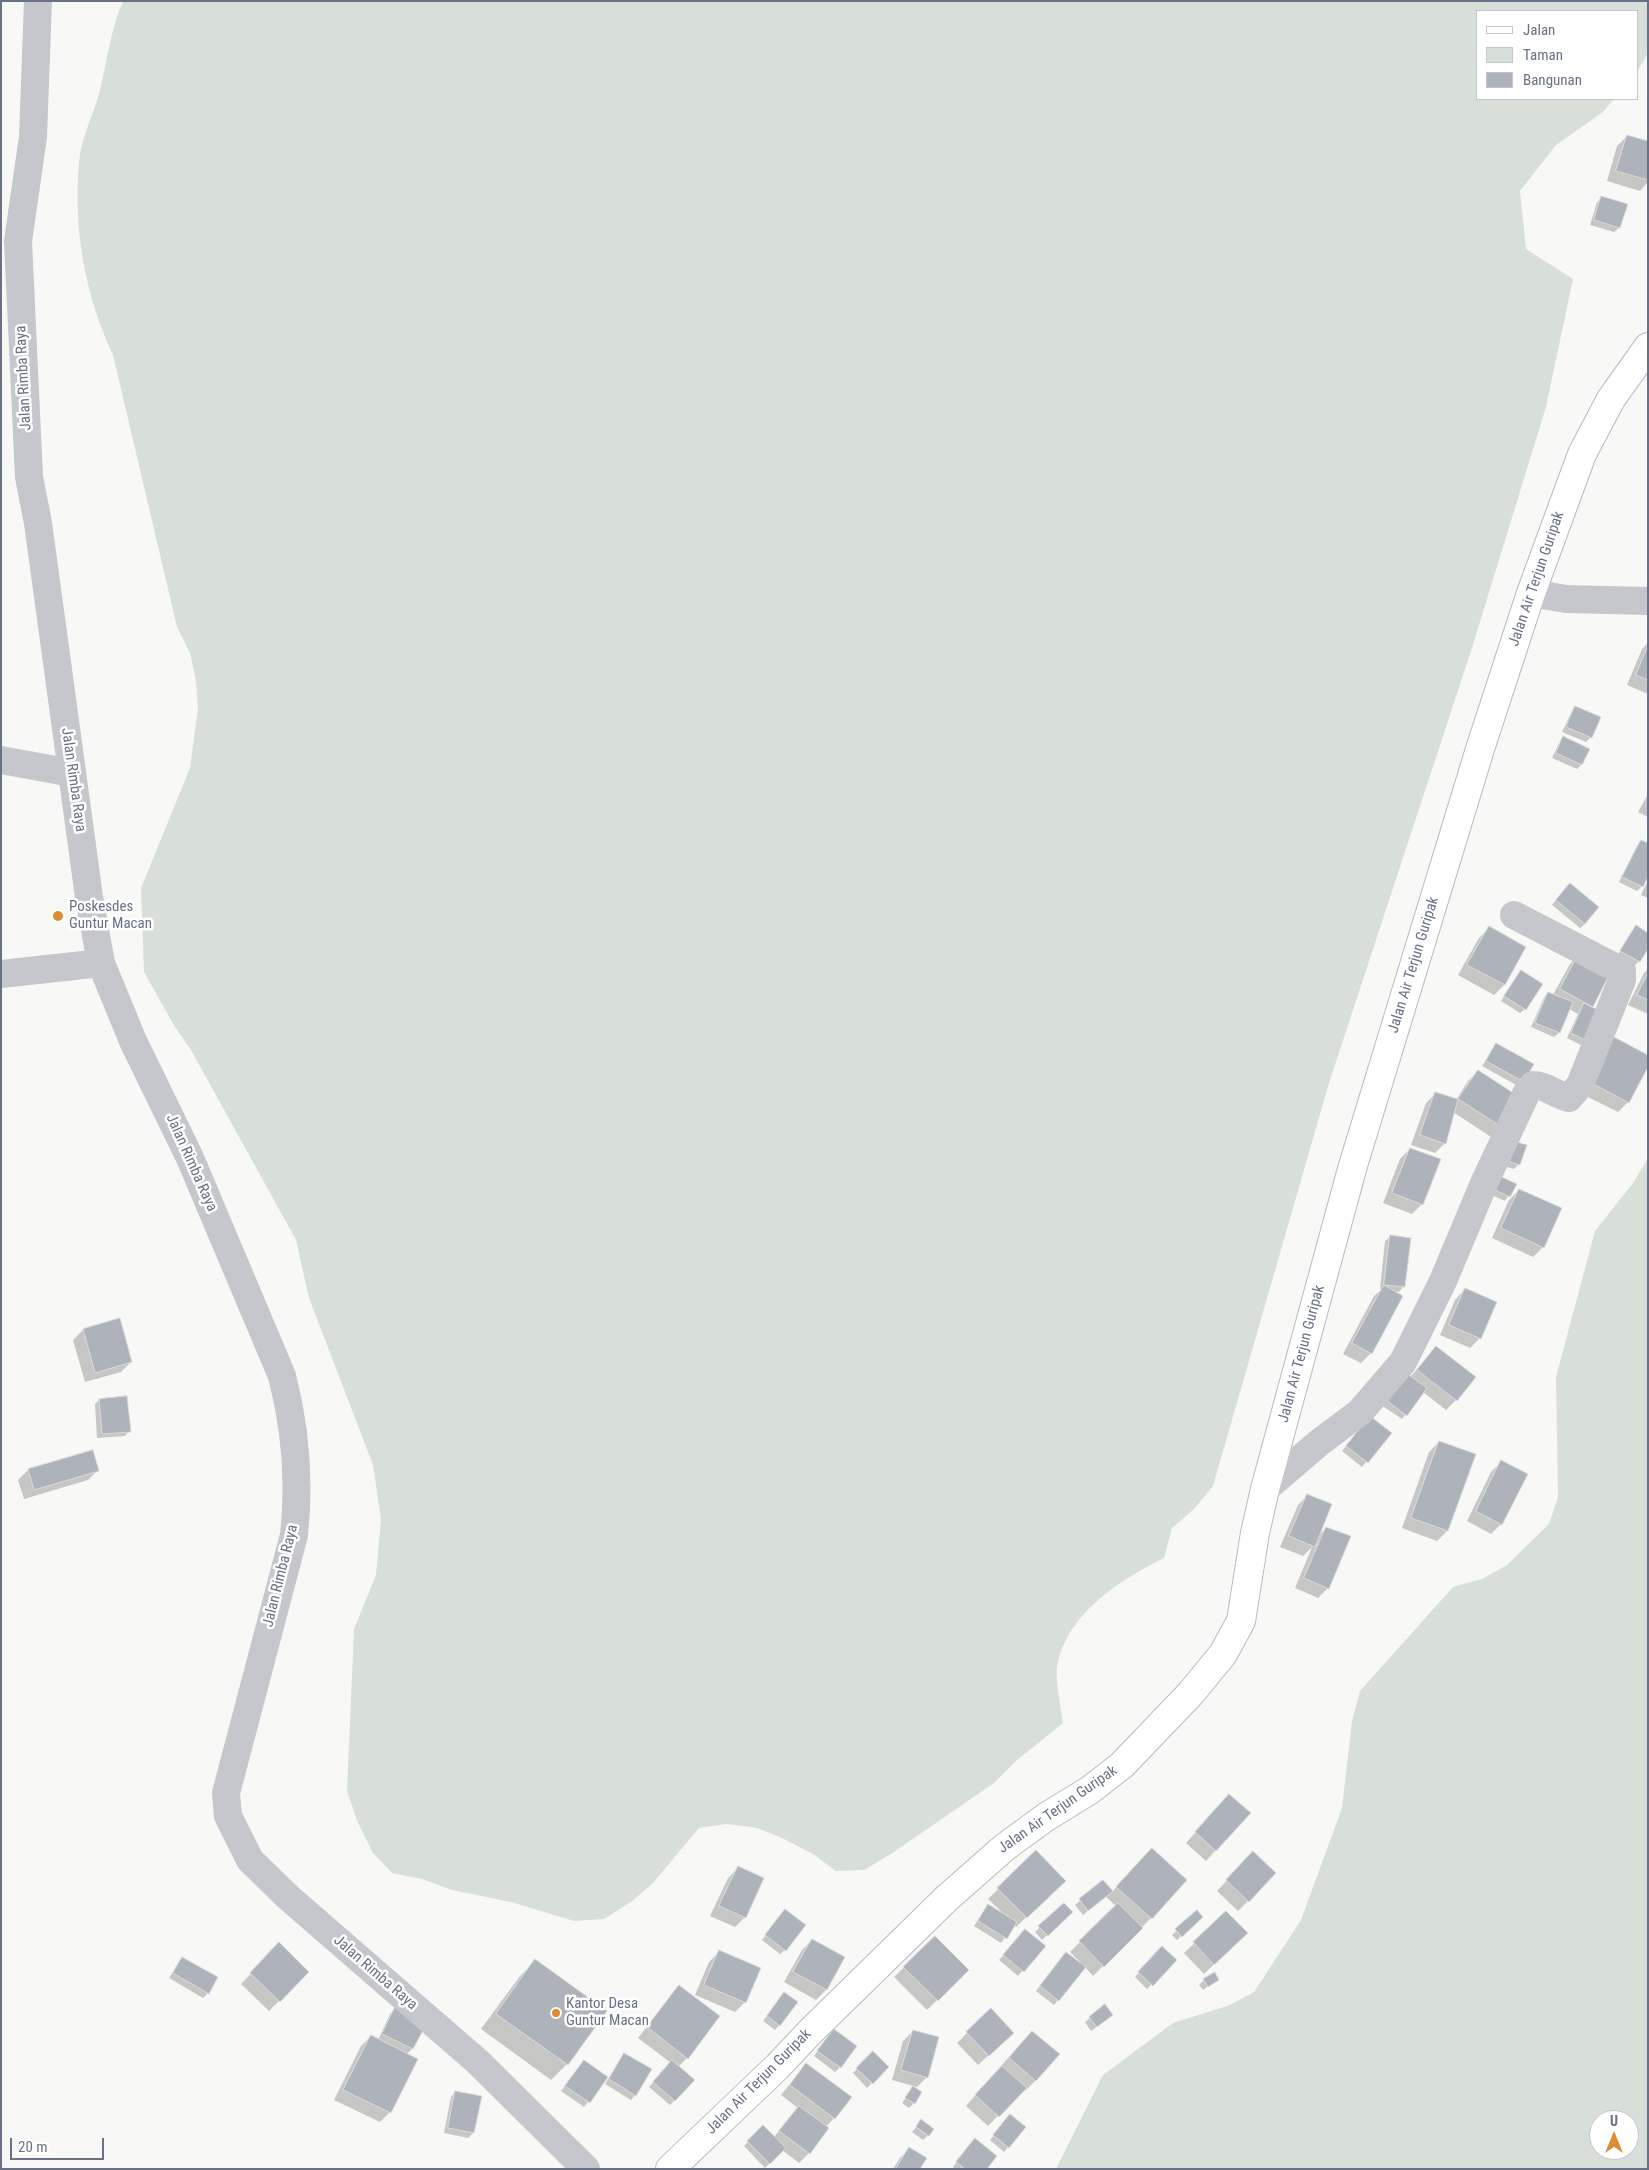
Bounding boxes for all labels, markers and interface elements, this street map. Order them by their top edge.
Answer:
legend [1476,10,1639,100]
text: Jalan [1523,21,1555,39]
text: Taman [1523,46,1563,64]
text: Bangunan [1523,71,1582,89]
street label: Jalan Rimba Raya [12,325,36,431]
street label: Jalan Air Terjun Guripak [1505,509,1569,649]
street label: Jalan Rimba Raya [57,727,89,833]
street label: Jalan Air Terjun Guripak [1385,895,1443,1035]
place label: Poskesdes Guntur Macan [69,898,152,933]
marker: Poskesdes Guntur Macan [51,909,65,923]
street label: Jalan Rimba Raya [161,1111,221,1215]
street label: Jalan Air Terjun Guripak [1275,1283,1329,1425]
street label: Jalan Rimba Raya [260,1523,302,1629]
street label: Jalan Air Terjun Guripak [995,1762,1121,1858]
street label: Jalan Rimba Raya [330,1932,420,2014]
place label: Kantor Desa Guntur Macan [566,1995,649,2030]
marker: Kantor Desa Guntur Macan [550,2007,562,2019]
street label: Jalan Air Terjun Guripak [703,2026,815,2138]
north arrow [1589,2110,1639,2160]
text: U [1610,2113,1618,2129]
scale bar [12,2128,106,2160]
text: 20 m [18,2138,48,2156]

